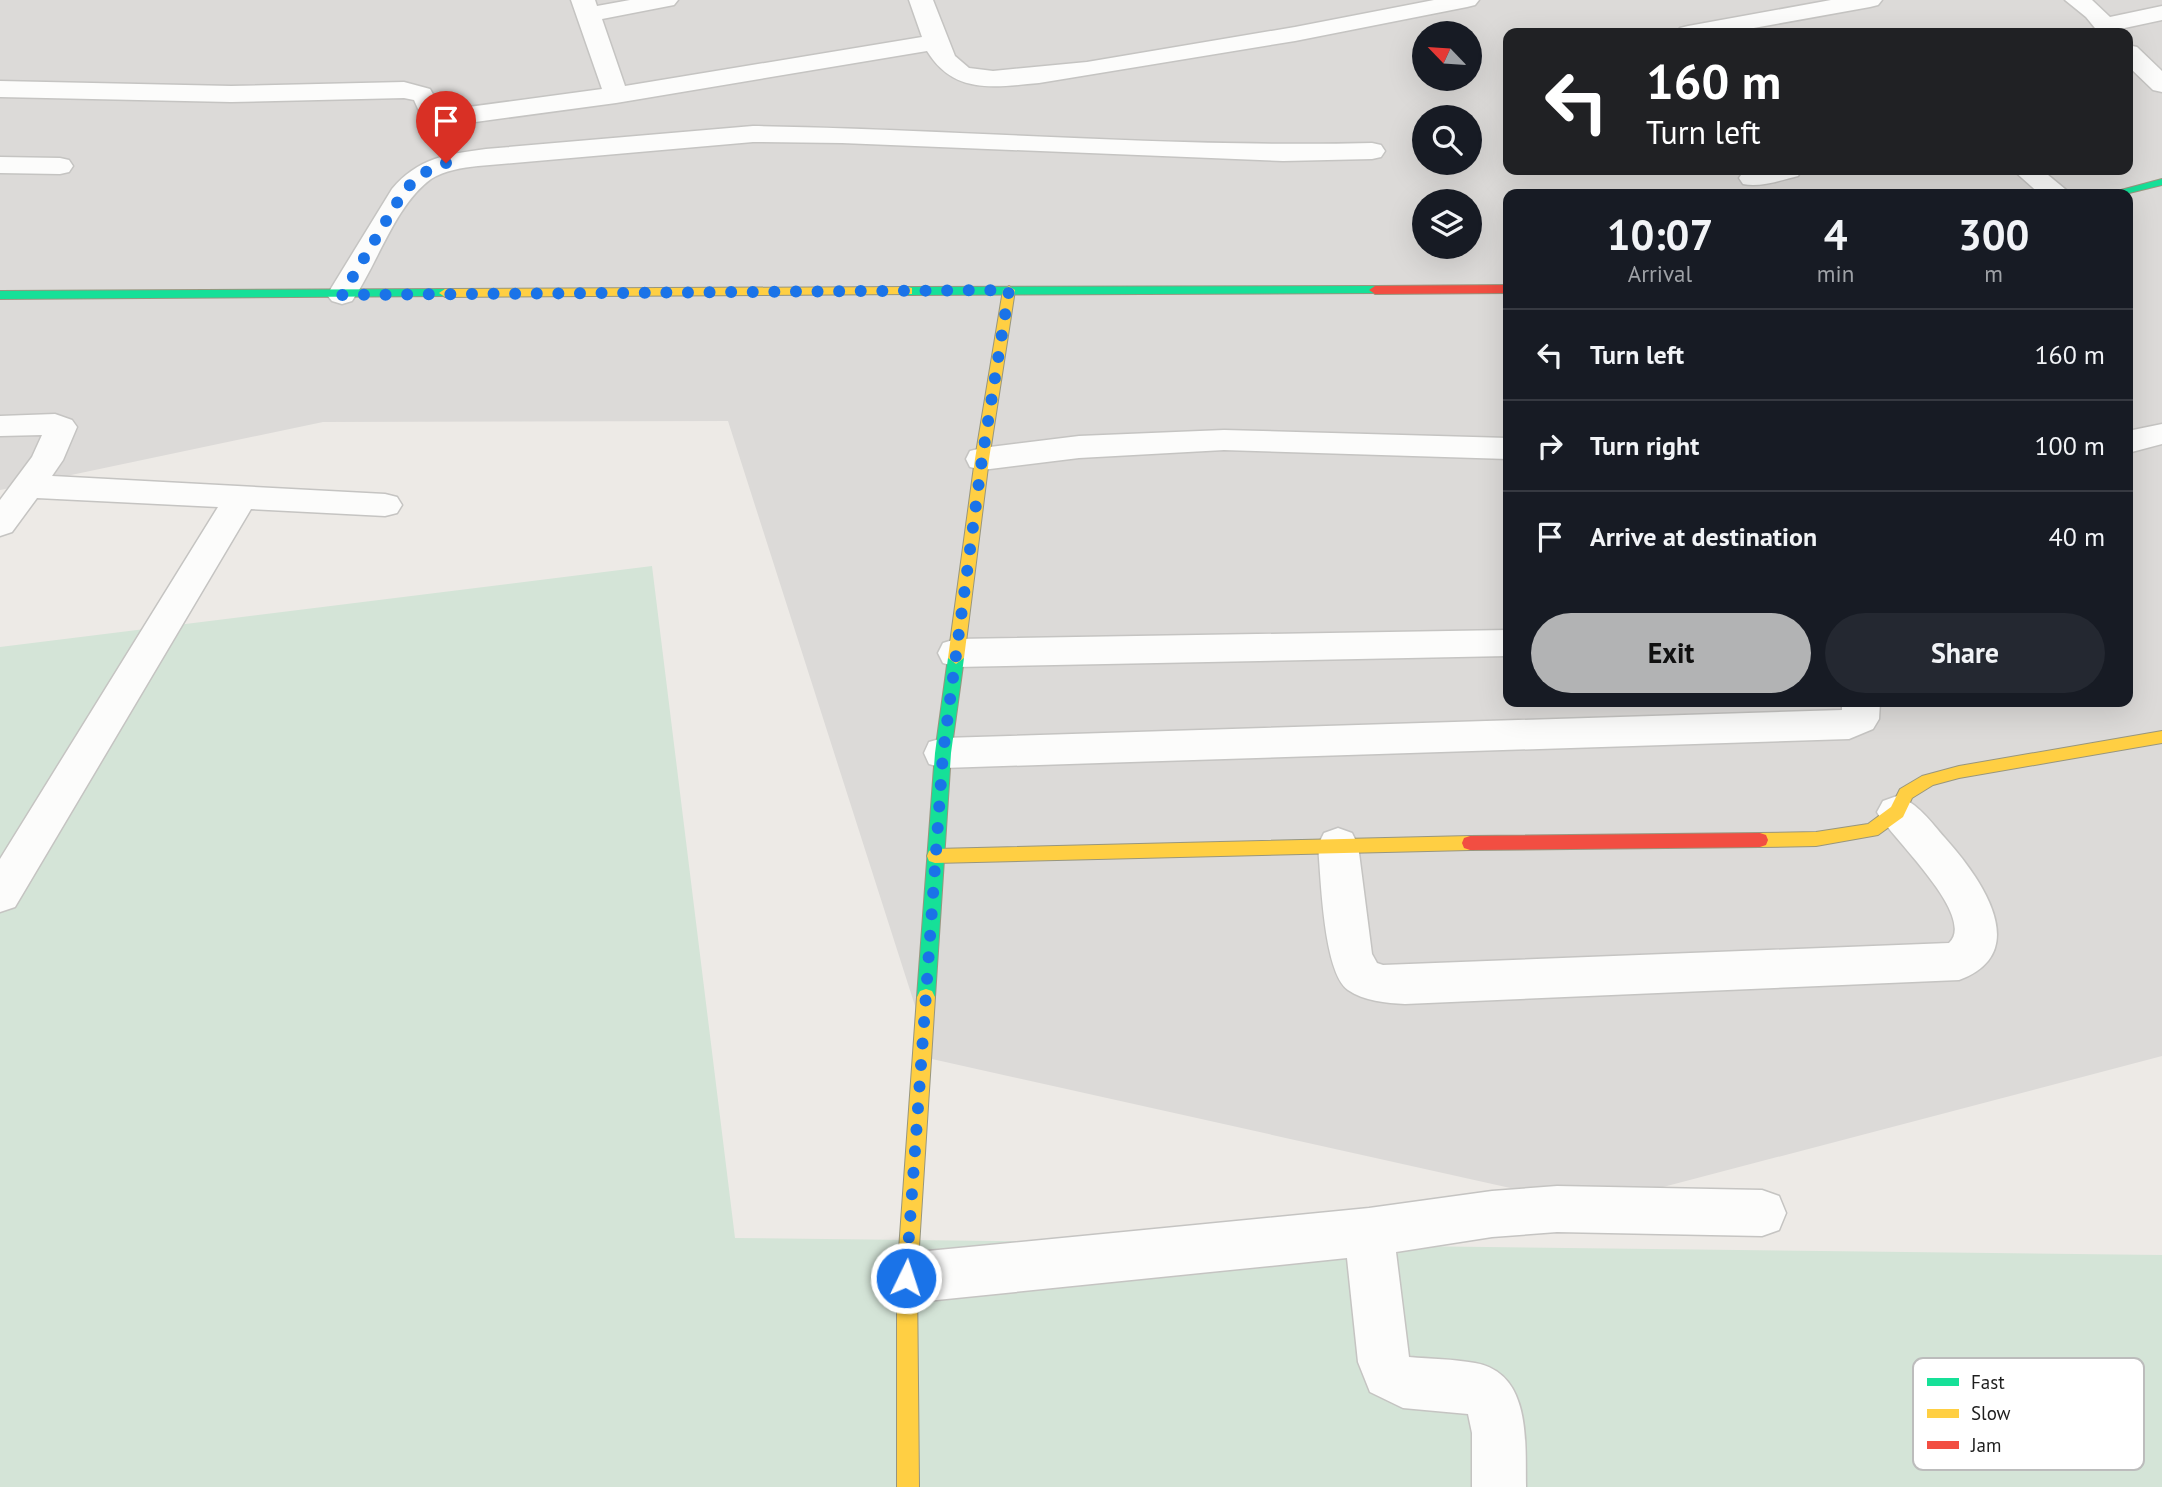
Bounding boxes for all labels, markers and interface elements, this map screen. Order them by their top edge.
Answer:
north arrow [1412,21,1482,91]
map controls [1412,21,1482,259]
text: 160 m [1646,49,1781,113]
icon: left [1531,56,1622,147]
pin [416,91,476,163]
icon: arrive [427,102,465,140]
button: search [1412,105,1482,175]
text: Turn left [1646,111,1761,153]
button: layers [1412,189,1482,259]
text: 10:07 [1607,207,1713,262]
text: 4 [1824,207,1847,262]
text: 300 [1958,207,2029,262]
text: Arrival [1628,259,1692,288]
text: min [1817,259,1854,288]
text: m [1984,259,2003,288]
icon: left [1531,336,1569,374]
text: Turn left [1590,338,1684,371]
text: 160 m [2034,338,2105,371]
icon: right [1531,427,1569,465]
text: Turn right [1590,429,1699,462]
text: 100 m [2034,429,2105,462]
icon: arrive [1531,518,1569,556]
text: Arrive at destination [1590,520,1817,553]
text: 40 m [2049,520,2105,553]
button: Exit [1531,613,1811,693]
button: Share [1825,613,2105,693]
position arrow [869,1241,943,1315]
legend [1913,1358,2144,1470]
text: Fast [1971,1370,2005,1394]
text: Slow [1971,1401,2011,1425]
text: Jam [1970,1433,2001,1457]

